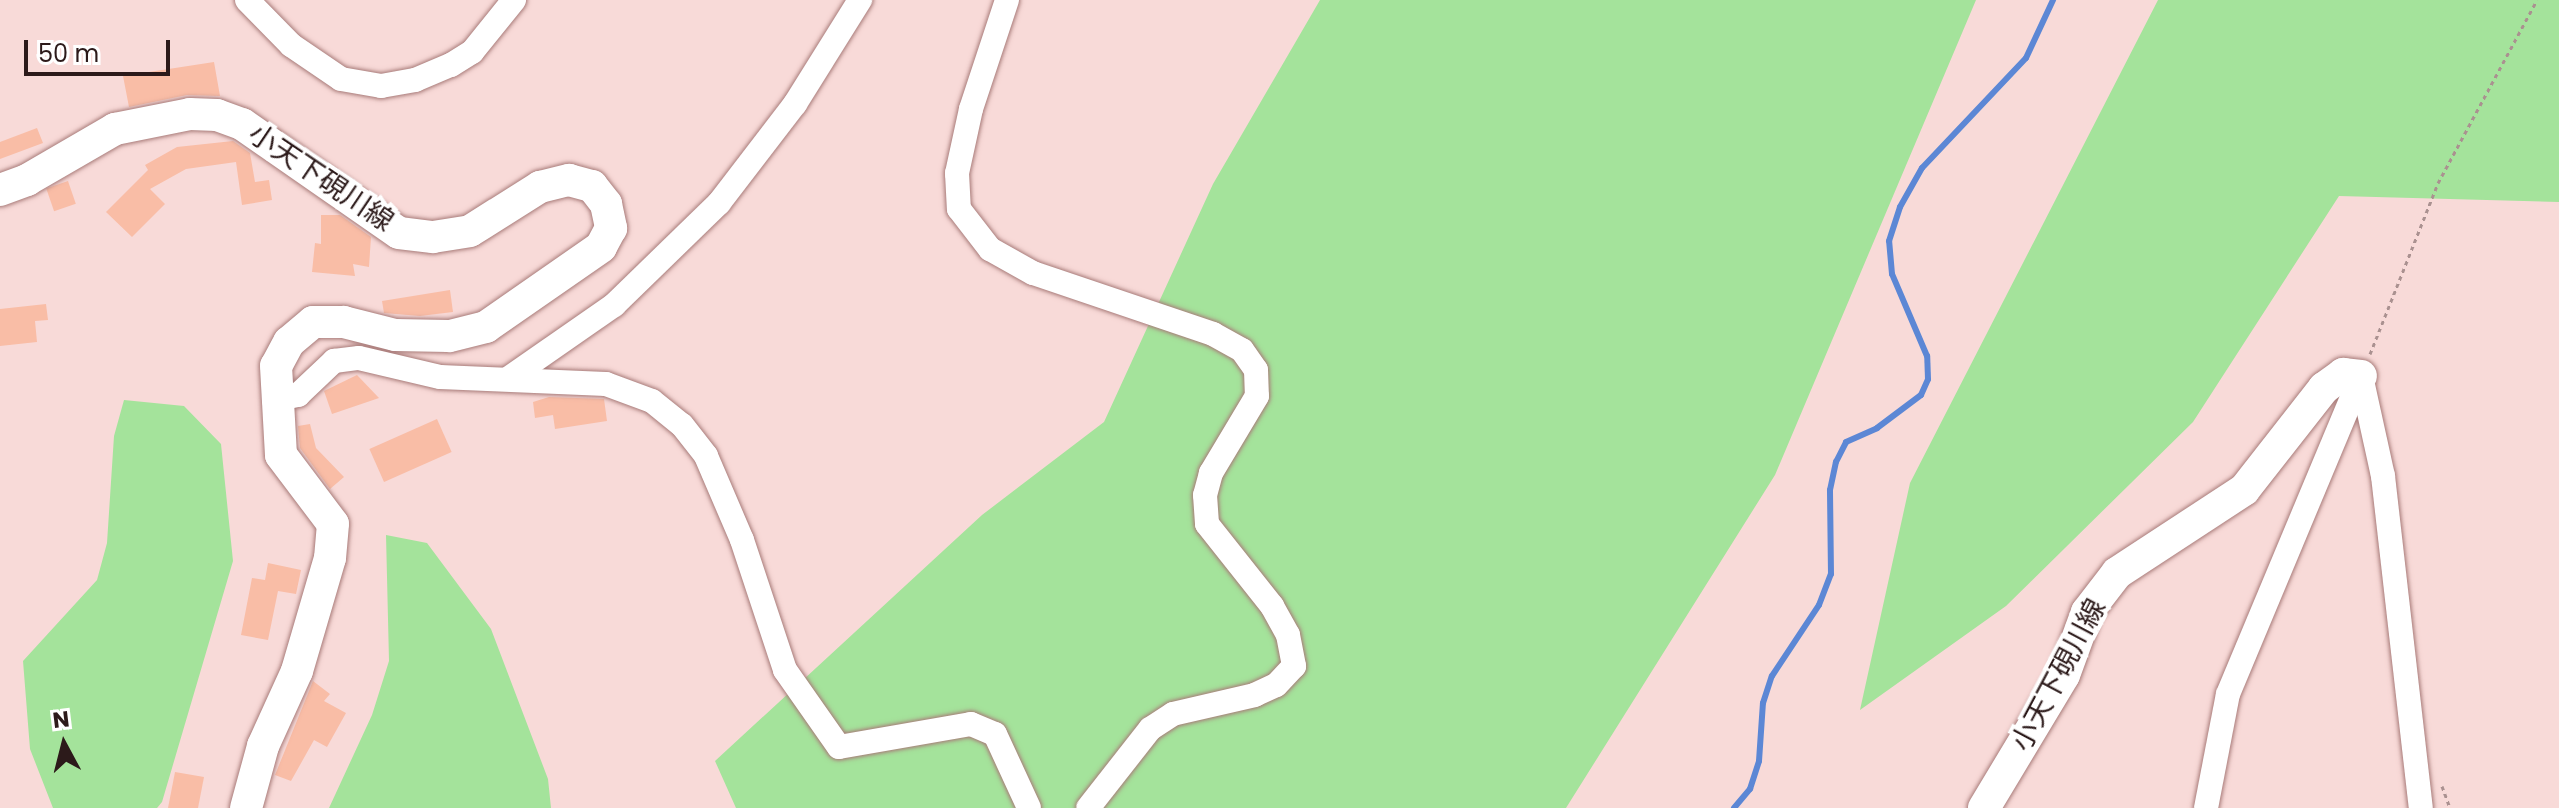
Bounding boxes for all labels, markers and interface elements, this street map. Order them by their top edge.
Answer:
scale bar [28,24,174,74]
text: 50 m [38,37,99,70]
street label: 小天下硯川線 [242,117,400,239]
street label: 小天下硯川線 [2005,593,2113,757]
text: N [51,703,71,736]
north arrow [24,704,104,784]

